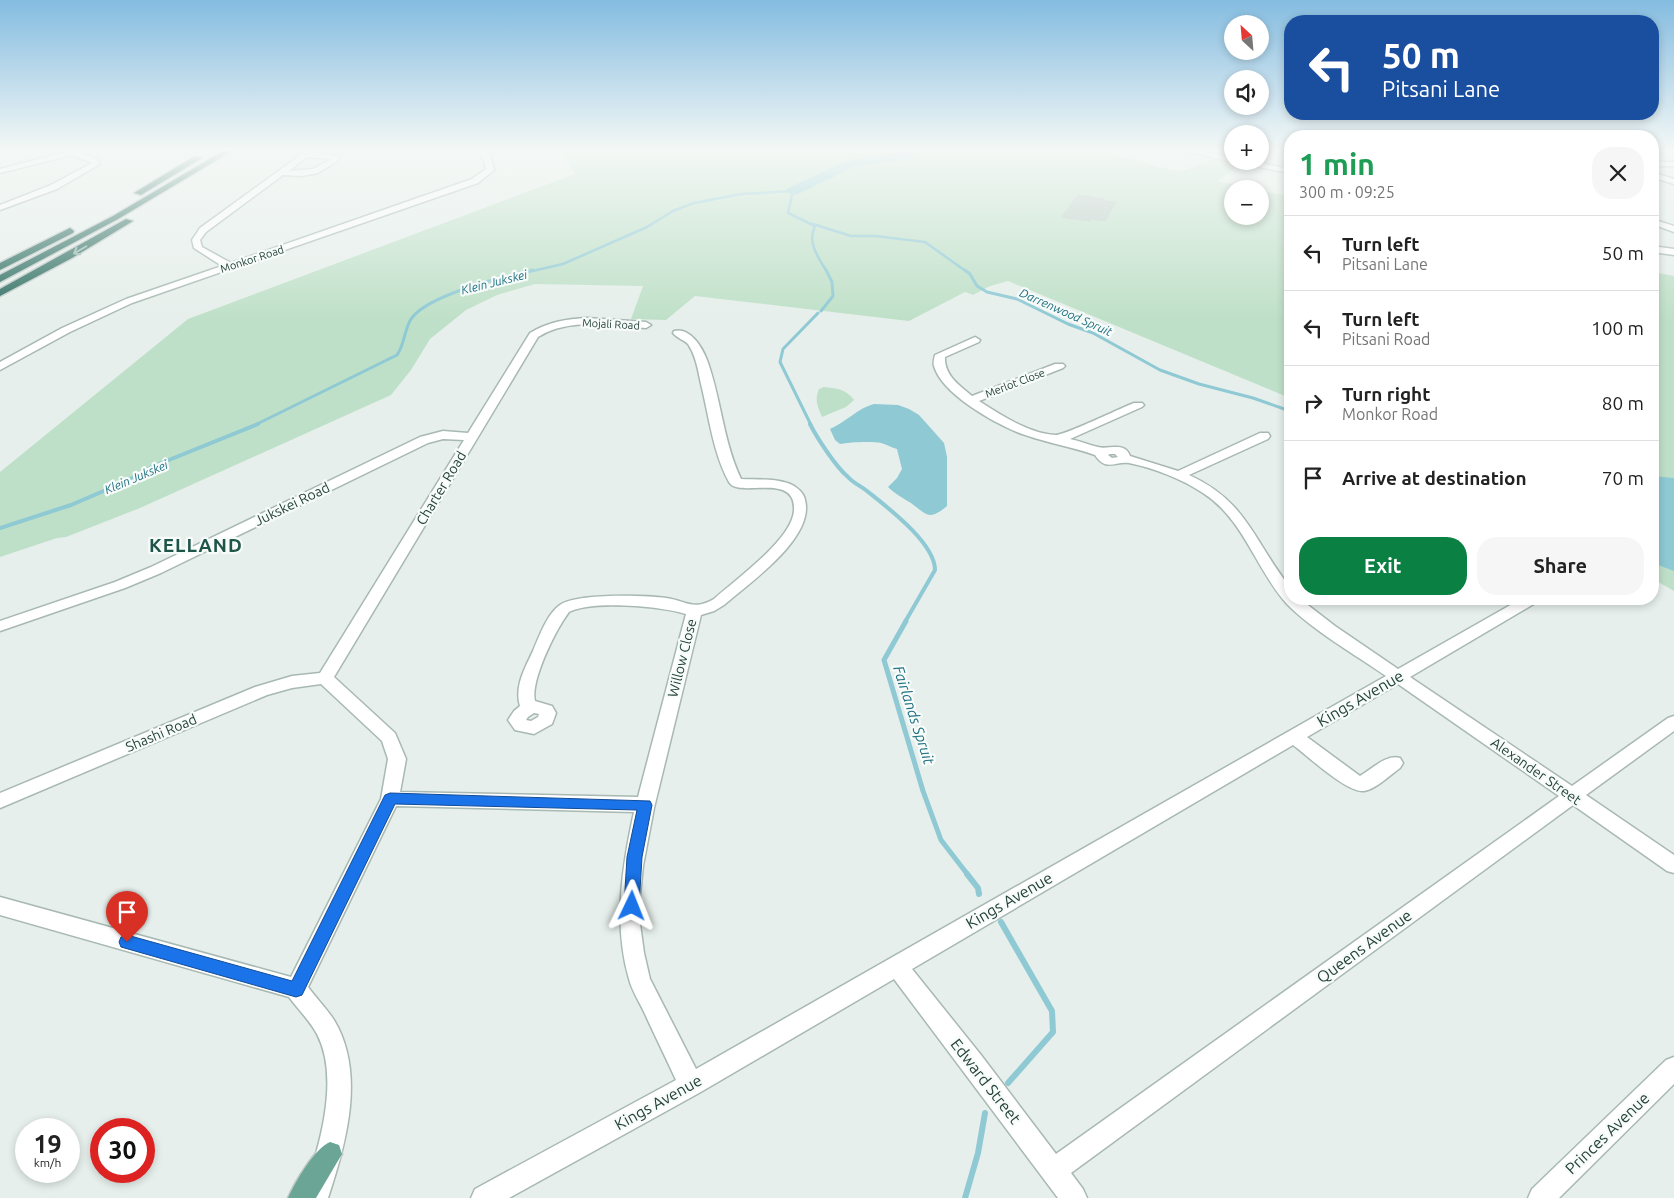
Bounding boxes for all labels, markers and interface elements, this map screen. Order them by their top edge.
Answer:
north arrow [1224,15,1269,60]
map controls [1224,15,1269,225]
icon: left [1299,35,1364,100]
text: 50 m [1382,35,1460,75]
button: sound [1224,70,1269,115]
text: Pitsani Lane [1382,76,1500,101]
button: + [1224,125,1269,170]
text: 1 min [1299,147,1375,181]
button: close [1592,147,1644,199]
button: − [1224,180,1269,225]
text: 300 m · 09:25 [1299,183,1395,201]
text: Turn left [1342,233,1420,255]
icon: left [1299,239,1327,267]
text: 50 m [1602,242,1644,264]
street label: Monkor Road [219,243,285,275]
one-way arrow [73,245,88,255]
text: Pitsani Lane [1342,255,1428,273]
water label: Klein Jukskei [460,267,529,296]
water label: Darrenwood Spruit [1018,286,1114,338]
text: Turn left [1342,308,1420,330]
icon: left [1299,314,1327,342]
street label: Mojali Road [582,316,640,332]
text: 100 m [1591,317,1644,339]
text: Pitsani Road [1342,330,1430,348]
street label: Merlot Close [984,366,1046,400]
text: Turn right [1342,383,1430,405]
icon: right [1299,389,1327,417]
text: 80 m [1602,392,1644,414]
text: Monkor Road [1342,405,1438,423]
street label: Charter Road [413,448,469,528]
water label: Klein Jukskei [102,457,171,496]
icon: arrive [1299,464,1327,492]
text: Arrive at destination [1342,467,1527,489]
text: 70 m [1602,467,1644,489]
street label: Jukskei Road [252,479,332,529]
district label: KELLAND [149,534,243,556]
button: Exit [1299,537,1467,595]
button: Share [1477,537,1644,595]
street label: Willow Close [665,617,699,699]
water label: Fairlands Spruit [890,663,938,767]
street label: Kings Avenue [1314,666,1406,730]
street label: Shashi Road [123,711,199,755]
street label: Alexander Street [1488,734,1585,808]
street label: Kings Avenue [963,868,1055,932]
position arrow [605,879,657,931]
pin [106,891,148,942]
icon: arrive [113,898,141,926]
street label: Queens Avenue [1313,906,1415,986]
street label: Edward Street [947,1035,1025,1128]
street label: Kings Avenue [611,1071,705,1133]
street label: Princes Avenue [1561,1089,1653,1177]
speed limit sign: 30 [90,1118,155,1183]
text: 19 [33,1130,62,1158]
text: km/h [34,1156,61,1169]

